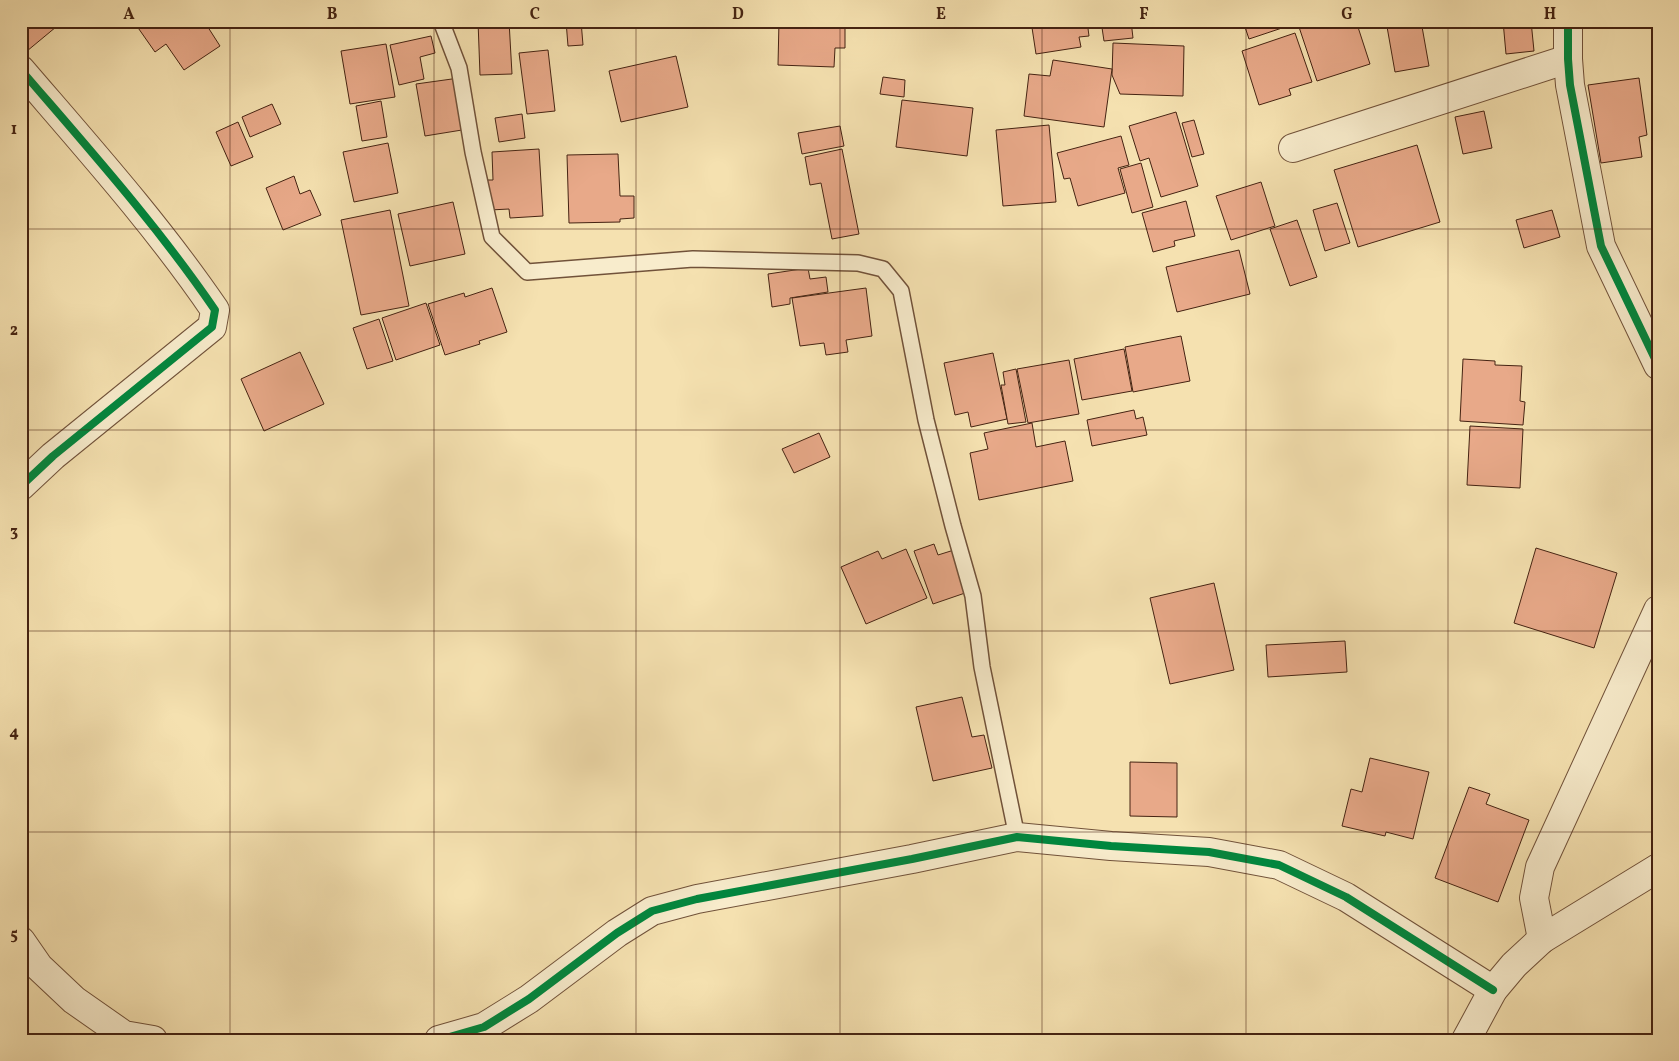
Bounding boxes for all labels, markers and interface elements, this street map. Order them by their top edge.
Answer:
text: A [123,4,135,26]
text: B [327,4,338,26]
text: C [530,4,540,26]
text: D [732,4,744,26]
text: E [936,4,946,26]
text: F [1139,4,1149,26]
text: G [1341,4,1353,26]
text: H [1544,4,1556,26]
text: 1 [11,119,17,141]
text: 2 [10,320,18,342]
text: 3 [10,521,18,543]
text: 4 [9,722,19,744]
text: 5 [10,924,18,946]

